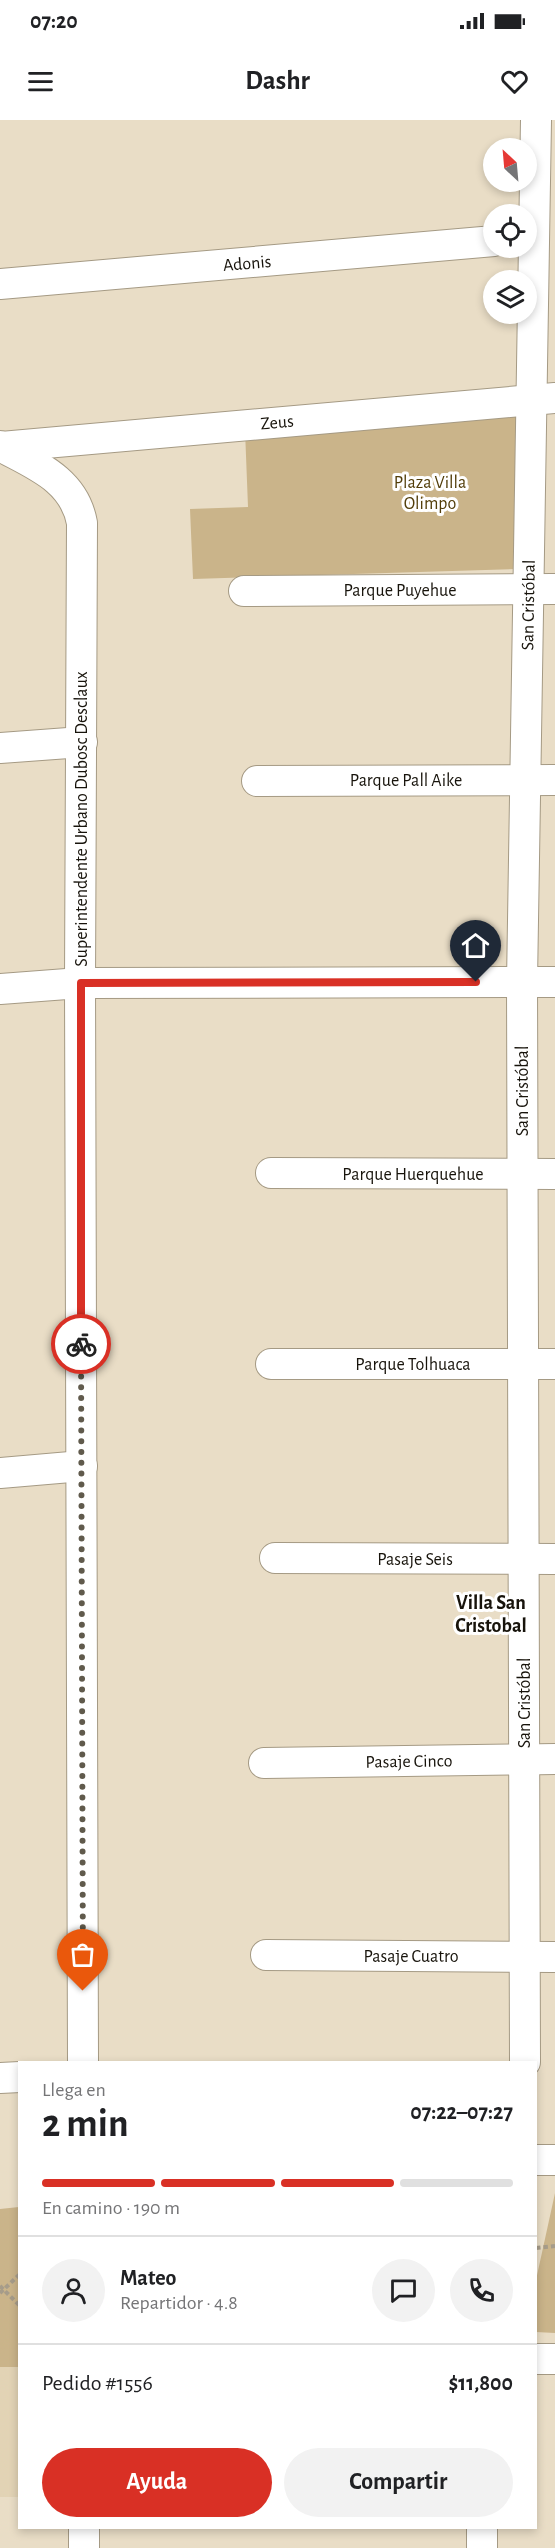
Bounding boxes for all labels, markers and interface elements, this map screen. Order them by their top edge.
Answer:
text: 07:20 [30,10,78,32]
icon: menu [24,65,57,98]
icon: heart [498,65,531,98]
text: Dashr [245,67,310,94]
north arrow [483,138,537,192]
map controls [483,138,537,324]
button: locate [483,204,537,258]
street label: Adonis [222,253,272,275]
button: layers [483,270,537,324]
street label: Zeus [260,413,294,433]
park label: Plaza Villa Olimpo [394,474,466,513]
street label: San Cristóbal [519,560,539,651]
street label: Parque Puyehue [343,582,457,600]
street label: Superintendente Urbano Dubosc Desclaux [73,671,91,967]
street label: Parque Pall Aike [350,772,462,790]
pin [450,920,501,982]
icon: home [459,929,492,962]
street label: San Cristóbal [514,1046,532,1136]
street label: Parque Huerquehue [342,1166,484,1184]
courier [51,1314,111,1374]
icon: bike [65,1328,98,1361]
street label: Parque Tolhuaca [355,1356,471,1374]
street label: Pasaje Seis [377,1551,453,1569]
district label: Villa San Cristobal [455,1593,527,1636]
street label: San Cristóbal [516,1658,534,1748]
street label: Pasaje Cinco [365,1752,453,1772]
pin [57,1929,108,1991]
icon: bag [66,1938,99,1971]
street label: Pasaje Cuatro [363,1948,459,1966]
text: Llega en [42,2080,106,2100]
text: 07:22–07:27 [410,2101,513,2123]
text: 2 min [42,2105,129,2144]
text: En camino · 190 m [42,2198,180,2218]
button: person [42,2259,105,2322]
button: chat [372,2259,435,2322]
button: phone [450,2259,513,2322]
text: Mateo [120,2267,176,2289]
text: Repartidor · 4.8 [120,2293,238,2313]
text: Pedido #1556 [42,2372,153,2394]
text: $11,800 [448,2372,513,2394]
button: Ayuda [42,2448,272,2517]
button: Compartir [284,2448,513,2517]

